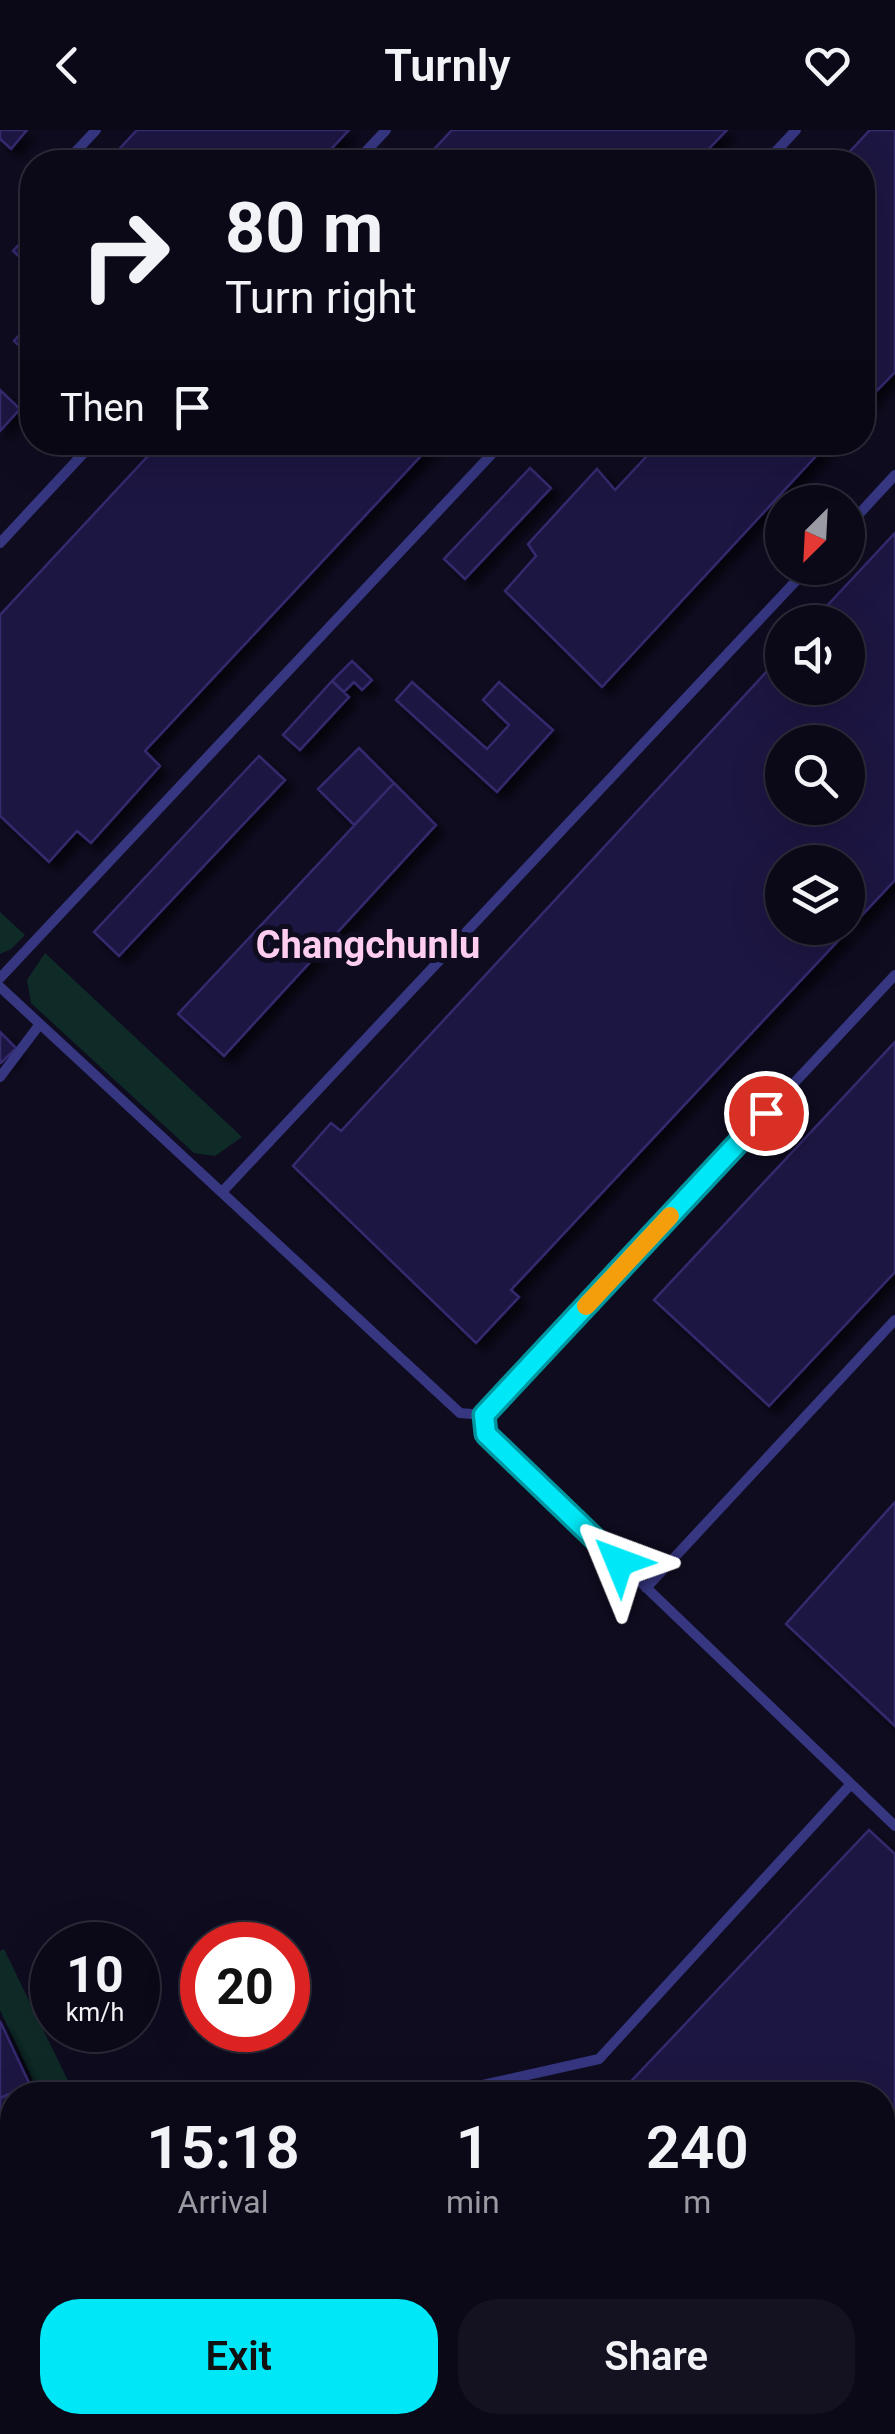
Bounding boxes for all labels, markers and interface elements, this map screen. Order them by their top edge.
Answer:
icon: back [40,38,95,93]
icon: heart [800,38,855,93]
text: Turnly [384,39,511,92]
text: 80 m [225,187,383,269]
icon: right [60,190,190,320]
text: Turn right [225,271,417,324]
icon: arrive [165,380,220,435]
text: Then [60,386,145,430]
north arrow [765,485,865,585]
map controls [765,485,865,945]
button: sound [765,605,865,705]
button: search [765,725,865,825]
button: layers [765,845,865,945]
district label: Changchunlu [256,923,480,967]
pin [724,1071,809,1156]
icon: arrive [739,1086,794,1141]
position arrow [567,1510,671,1614]
speed limit sign: 20 [180,1922,310,2052]
text: 10 [66,1946,124,2004]
text: km/h [66,1998,124,2027]
text: 15:18 [146,2112,300,2183]
text: 1 [456,2112,490,2183]
text: 240 [646,2112,749,2183]
text: Arrival [178,2183,268,2221]
text: min [446,2183,500,2221]
text: m [683,2183,711,2221]
button: Exit [40,2299,438,2414]
button: Share [458,2299,855,2414]

